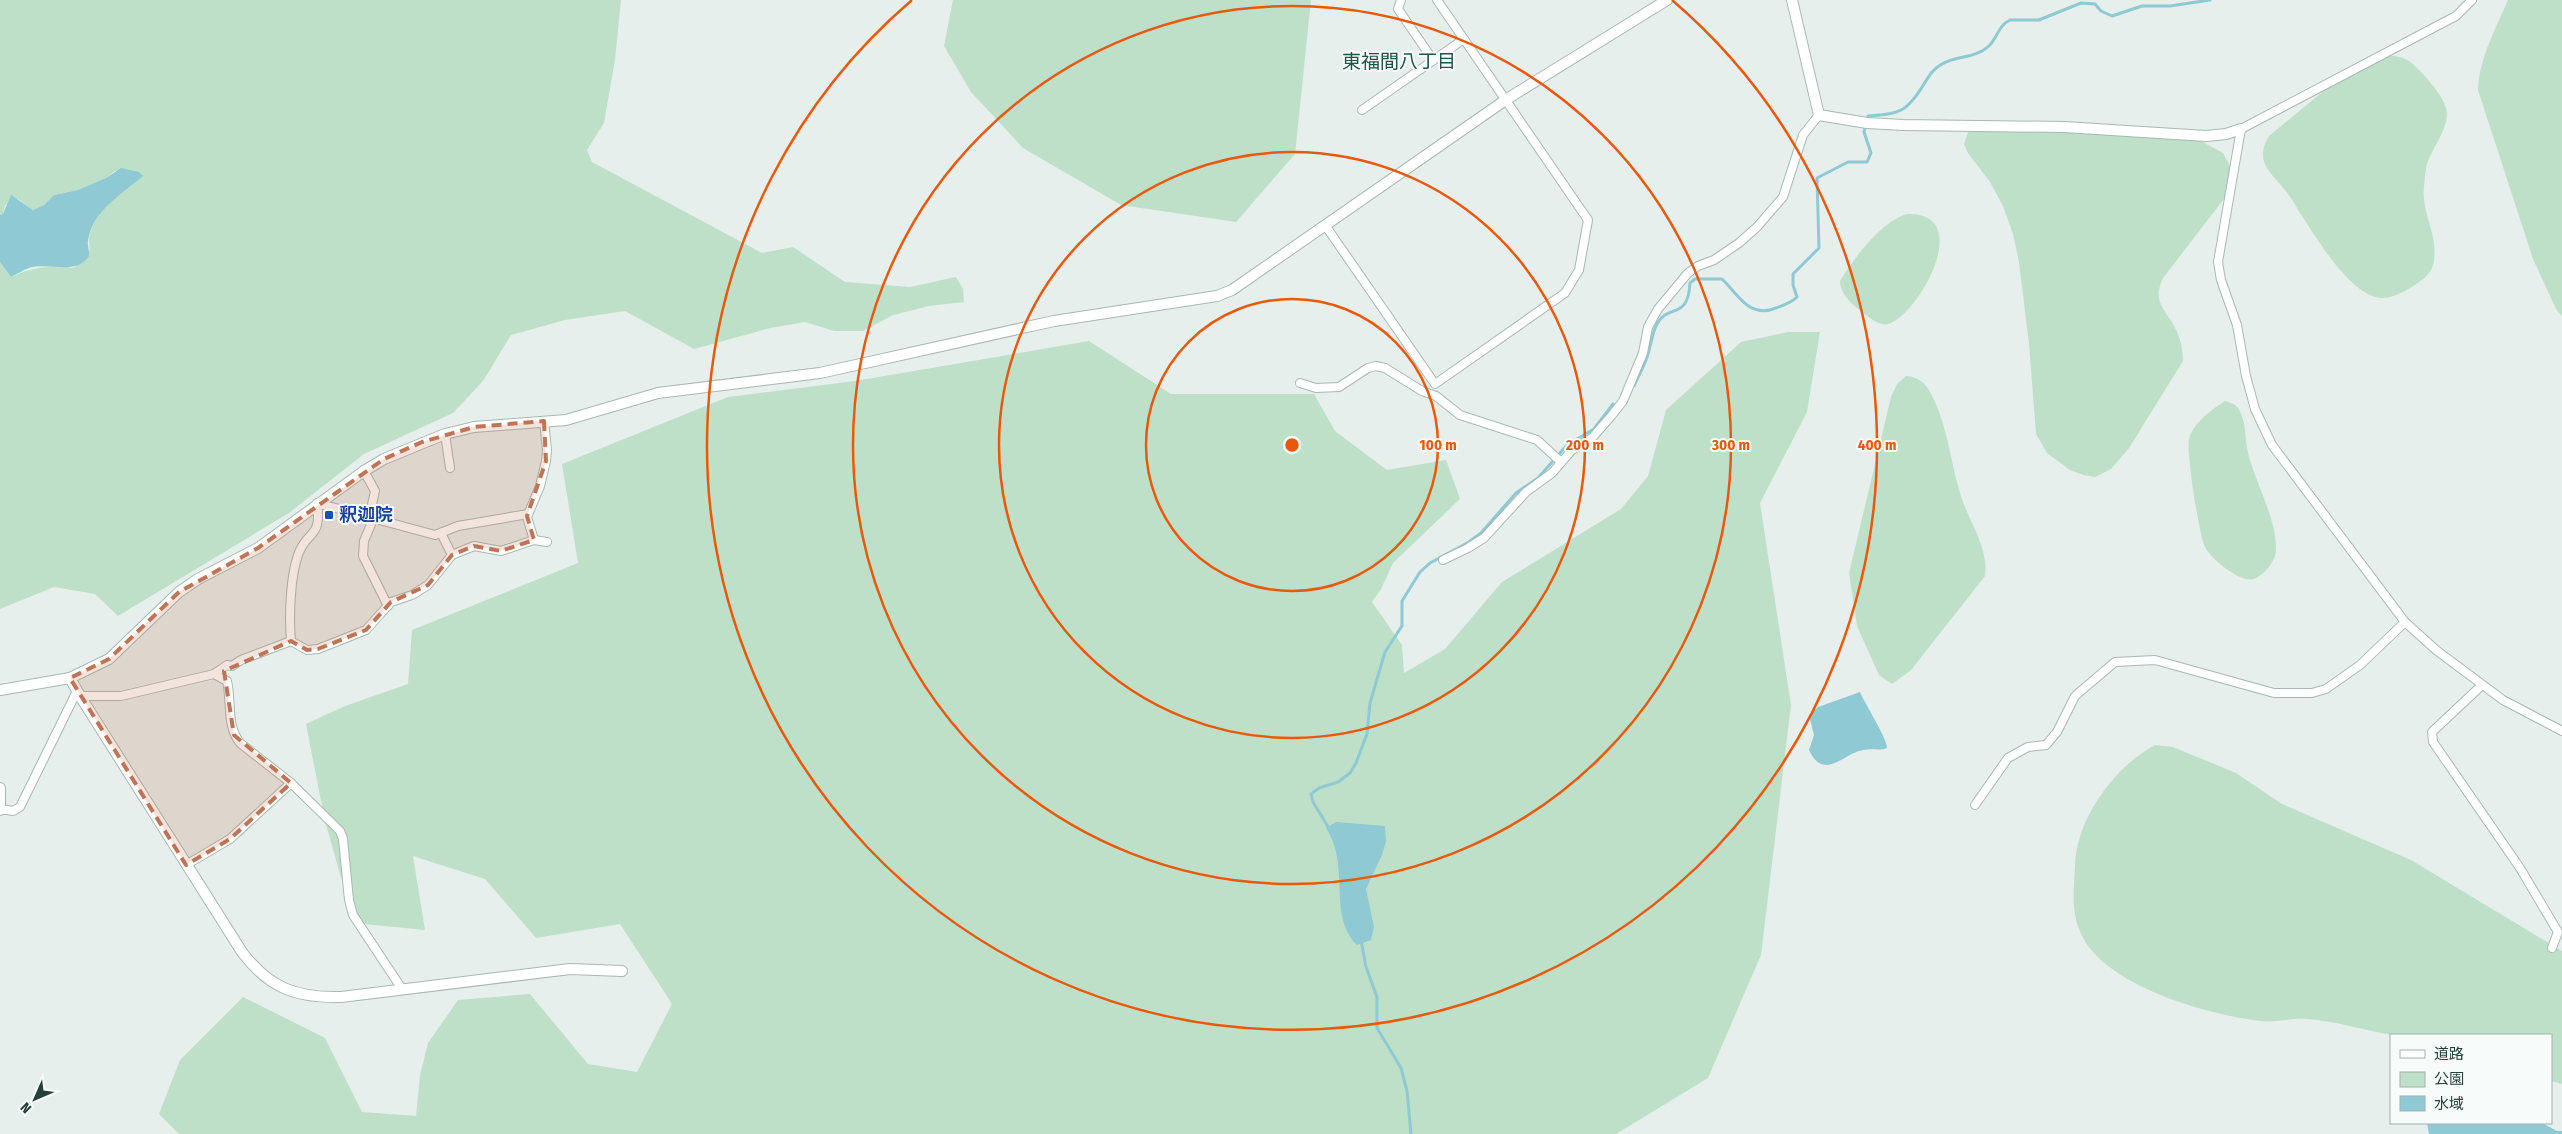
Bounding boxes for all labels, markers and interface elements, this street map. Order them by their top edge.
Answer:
district label: 東福間八丁目 [1342,50,1456,73]
centre of rings [1283,436,1301,454]
text: 100 m [1419,436,1457,454]
text: 200 m [1565,436,1604,454]
text: 300 m [1711,436,1750,454]
text: 400 m [1858,436,1896,454]
place label: 釈迦院 [339,504,393,526]
marker: 釈迦院 [323,509,335,521]
legend [2390,1034,2552,1124]
text: 道路 [2434,1045,2464,1063]
text: 公園 [2434,1070,2464,1088]
north arrow [10,1074,60,1124]
text: 水域 [2434,1095,2464,1113]
text: N [17,1099,35,1117]

